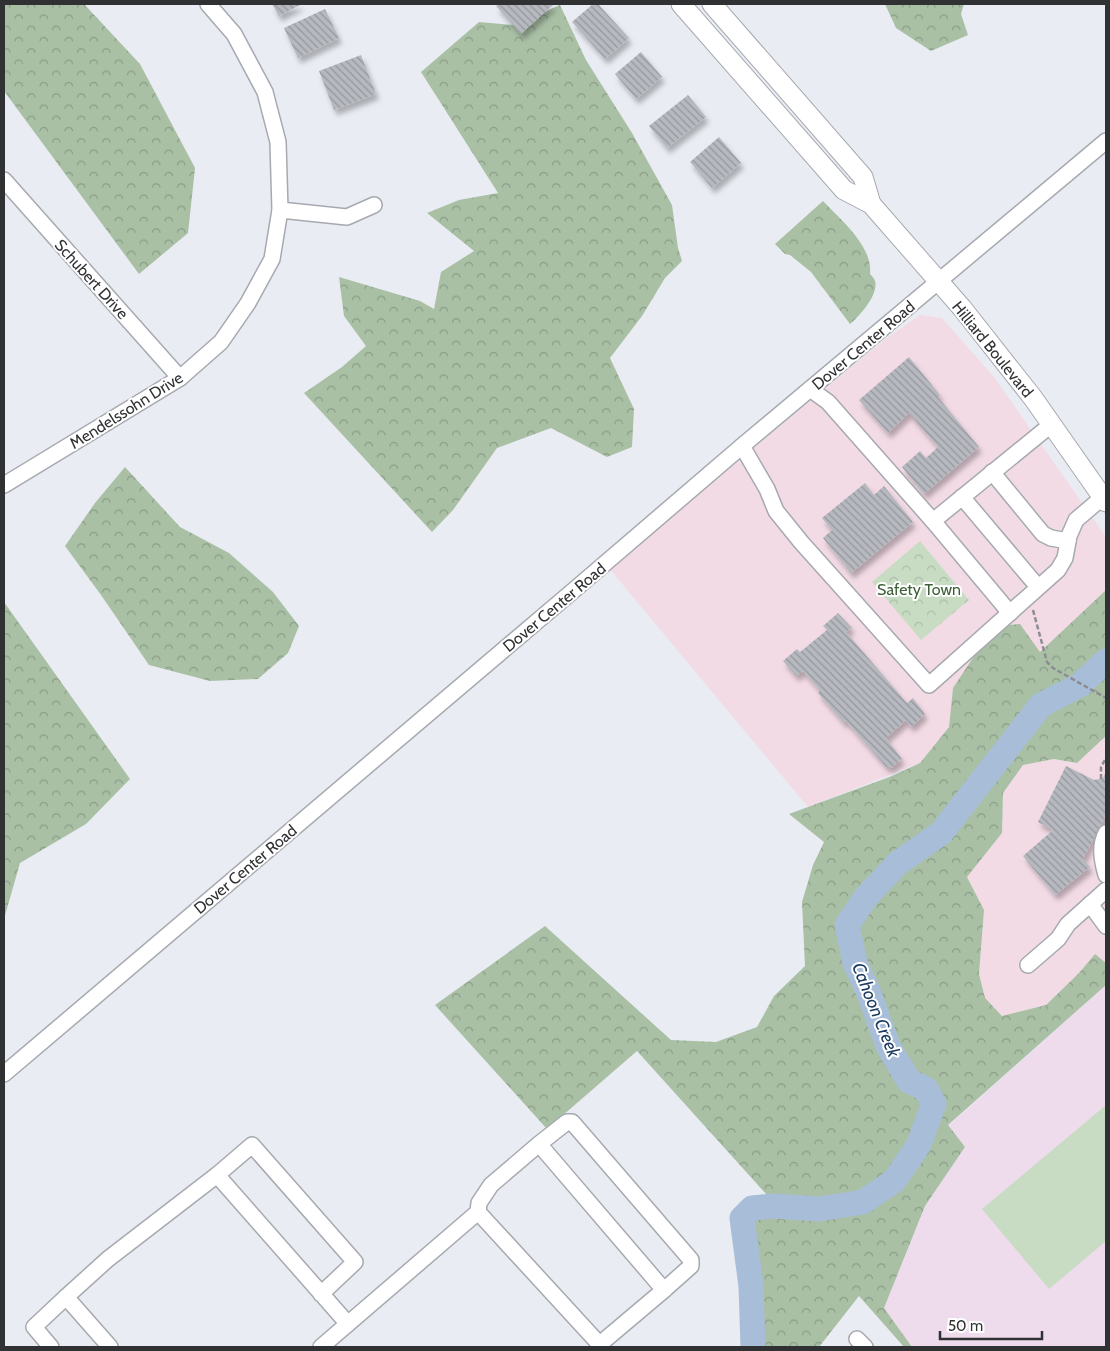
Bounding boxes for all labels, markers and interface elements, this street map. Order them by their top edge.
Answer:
street label: Schubert Drive [51,236,132,323]
street label: Dover Center Road [808,297,919,394]
street label: Hilliard Boulevard [948,297,1037,401]
street label: Mendelssohn Drive [66,368,186,453]
street label: Dover Center Road [499,559,610,656]
park label: Safety Town [877,580,961,599]
street label: Dover Center Road [190,821,301,918]
water label: Cahoon Creek [847,959,905,1062]
scale bar [940,1308,1042,1340]
text: 50 m [948,1317,983,1335]

